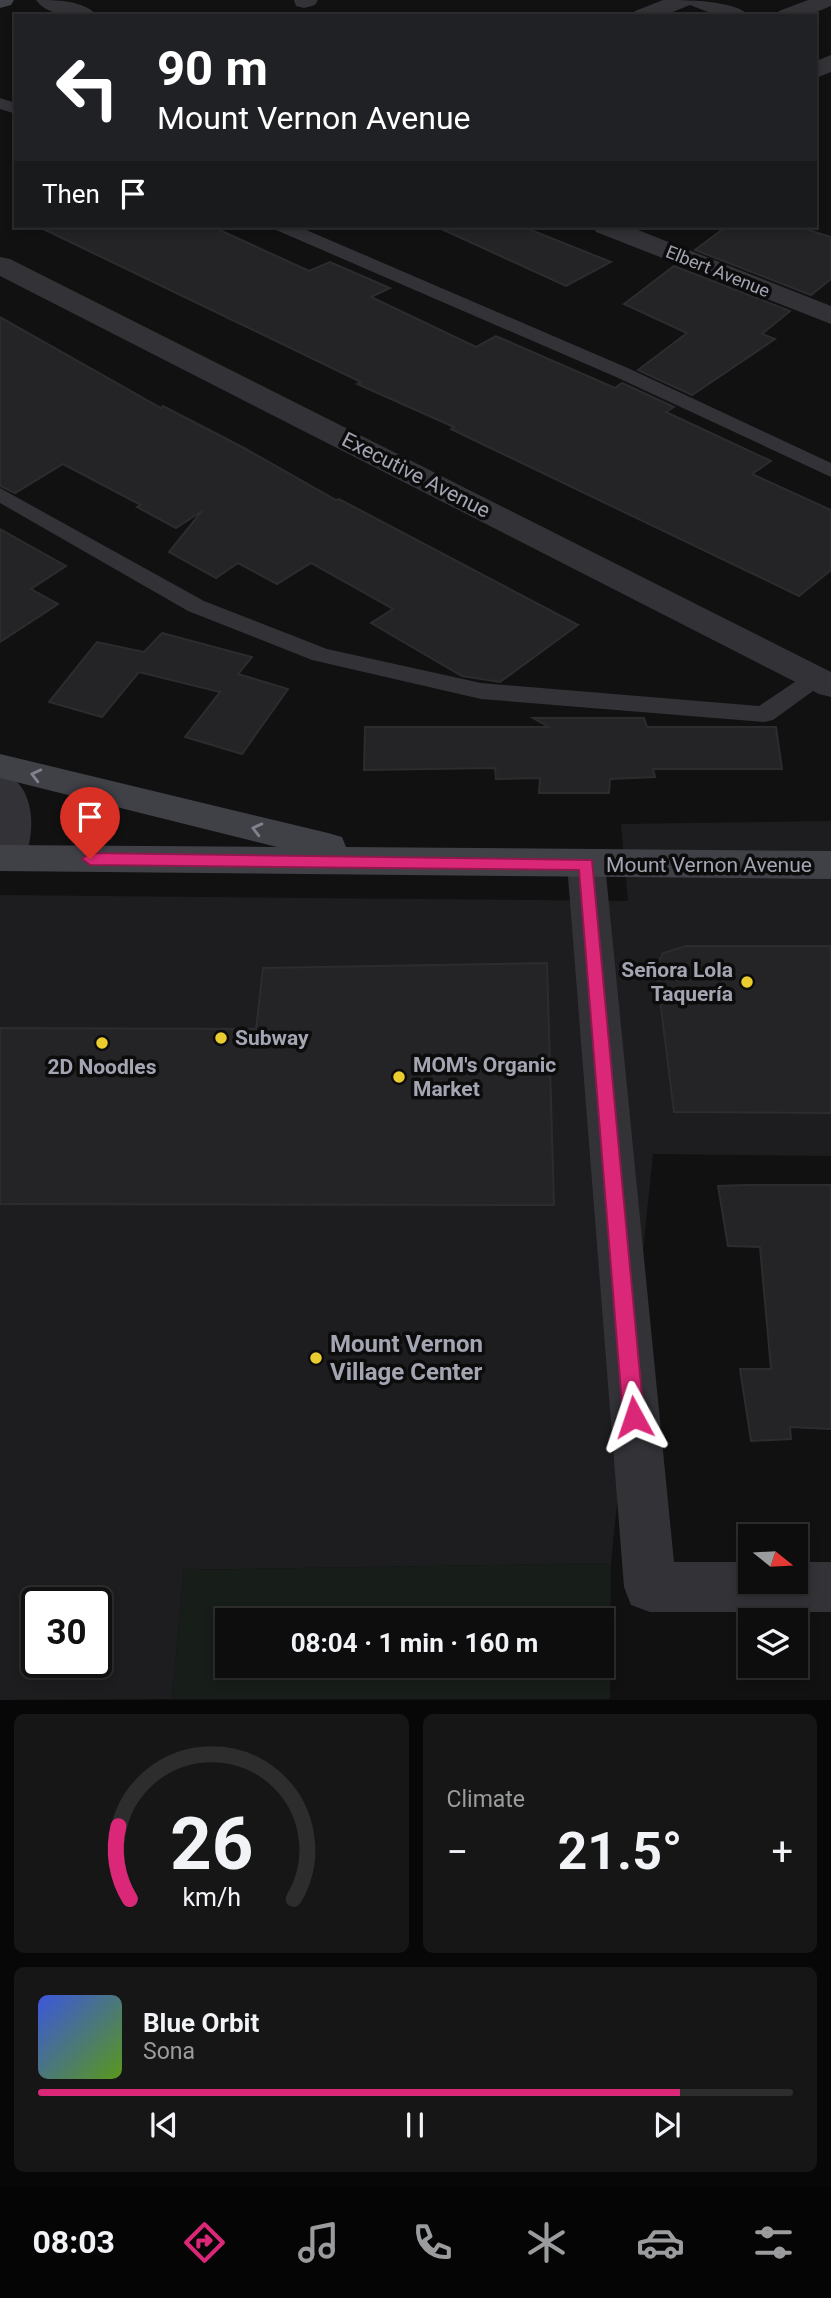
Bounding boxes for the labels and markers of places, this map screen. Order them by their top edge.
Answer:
pin [60,787,120,859]
place label: Señora Lola Taquería [621,958,733,1006]
marker: Señora Lola Taquería [739,974,755,990]
place label: Subway [235,1026,309,1050]
marker: Subway [213,1030,229,1046]
marker: 2D Noodles [94,1035,110,1051]
place label: MOM's Organic Market [413,1053,556,1101]
place label: 2D Noodles [48,1055,157,1079]
marker: MOM's Organic Market [391,1069,407,1085]
place label: Mount Vernon Village Center [330,1330,483,1386]
marker: Mount Vernon Village Center [308,1350,324,1366]

